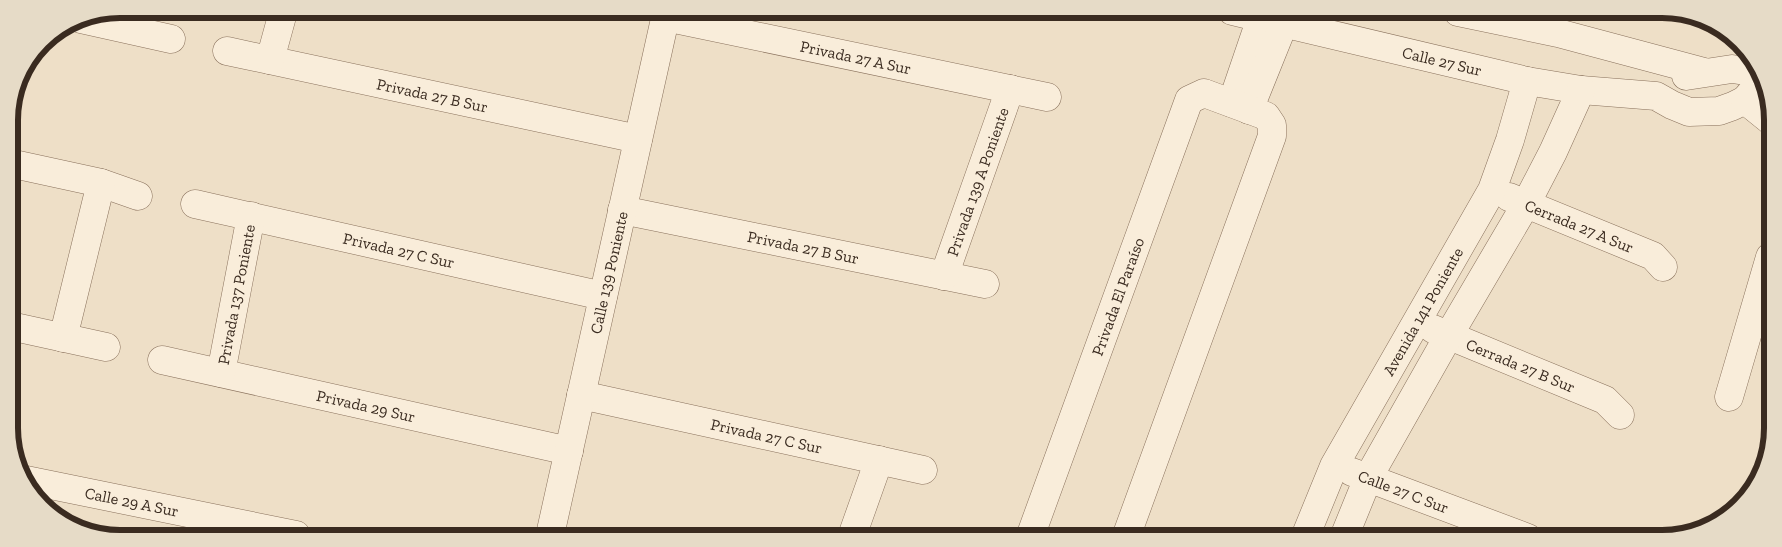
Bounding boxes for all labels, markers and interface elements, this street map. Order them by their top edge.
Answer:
street label: Privada 27 A Sur [799,36,913,78]
street label: Calle 27 Sur [1400,42,1484,80]
street label: Privada 27 B Sur [375,74,490,116]
street label: Privada 139 A Poniente [942,105,1012,259]
street label: Cerrada 27 A Sur [1522,195,1637,257]
street label: Calle 139 Poniente [586,209,631,335]
street label: Privada 137 Poniente [213,223,259,366]
street label: Privada 27 B Sur [746,226,861,268]
street label: Privada 27 C Sur [341,228,457,272]
street label: Privada El Paraíso [1087,235,1148,358]
street label: Avenida 141 Poniente [1378,244,1467,379]
street label: Cerrada 27 B Sur [1463,334,1578,396]
street label: Privada 29 Sur [315,385,418,426]
street label: Privada 27 C Sur [709,414,825,457]
street label: Calle 27 C Sur [1355,466,1452,517]
street label: Calle 29 A Sur [83,483,181,520]

